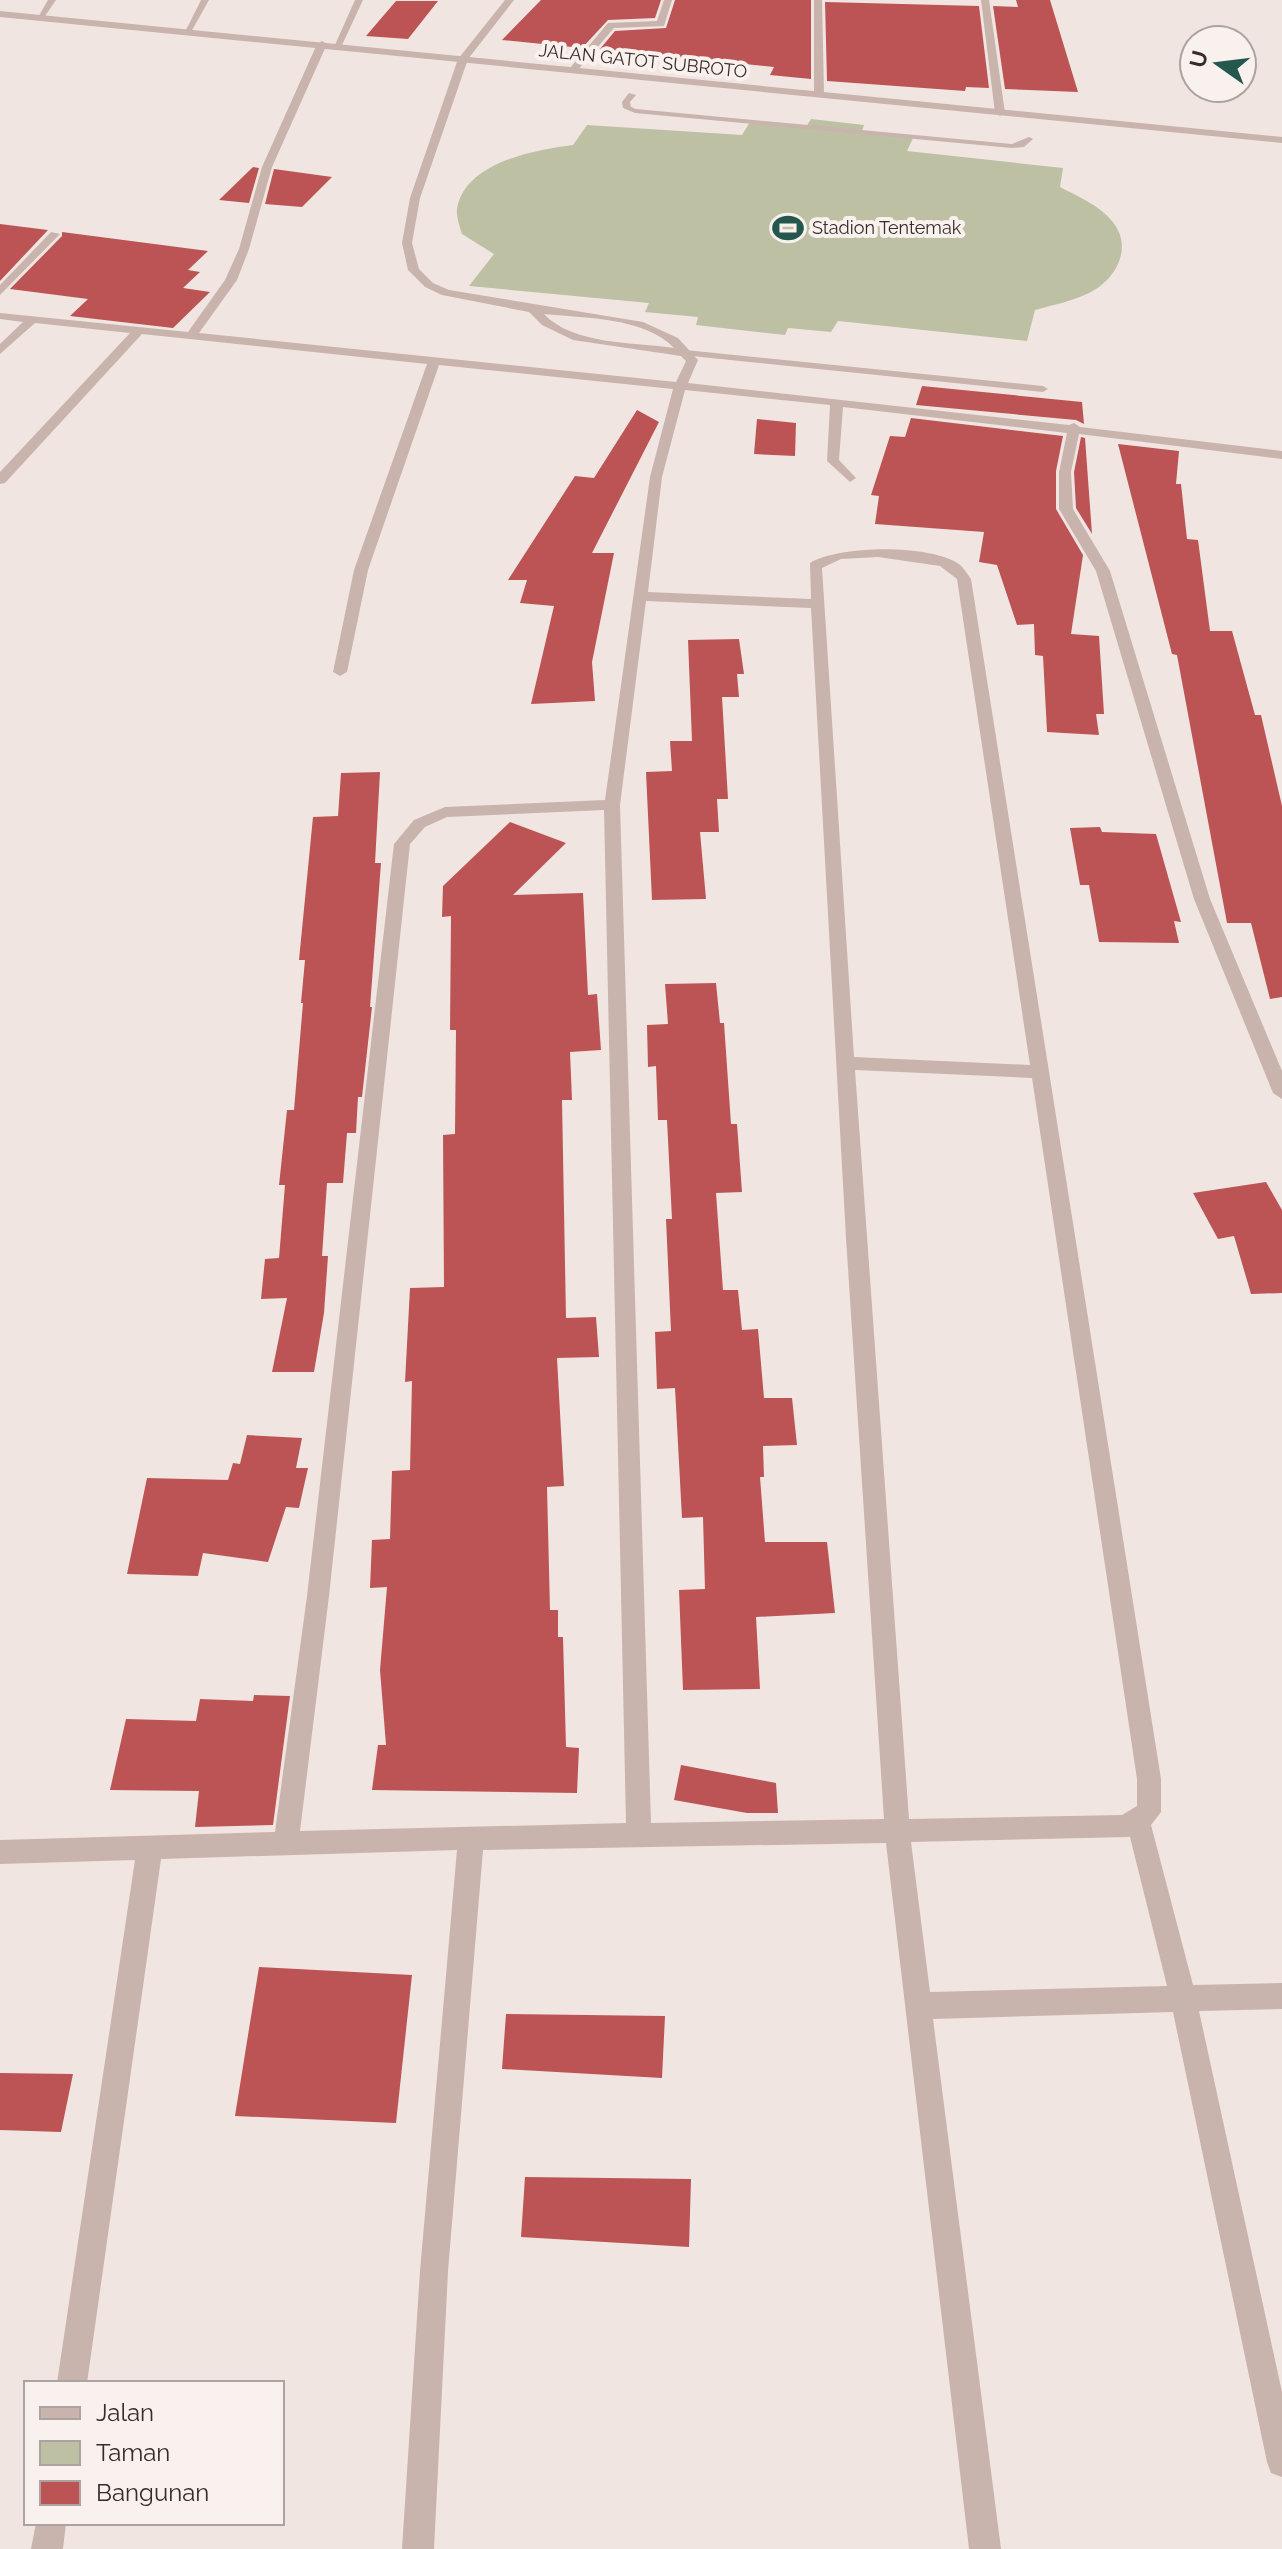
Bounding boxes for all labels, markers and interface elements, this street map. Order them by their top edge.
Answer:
north arrow [1178,24,1258,104]
street label: JALAN GATOT SUBROTO [538,39,748,82]
text: U [1184,48,1213,70]
sports icon: Stadion Tentemak [771,211,805,245]
place label: Stadion Tentemak [812,217,962,238]
legend [24,2381,284,2525]
text: Jalan [96,2398,154,2427]
text: Taman [96,2438,170,2467]
text: Bangunan [96,2478,209,2507]

